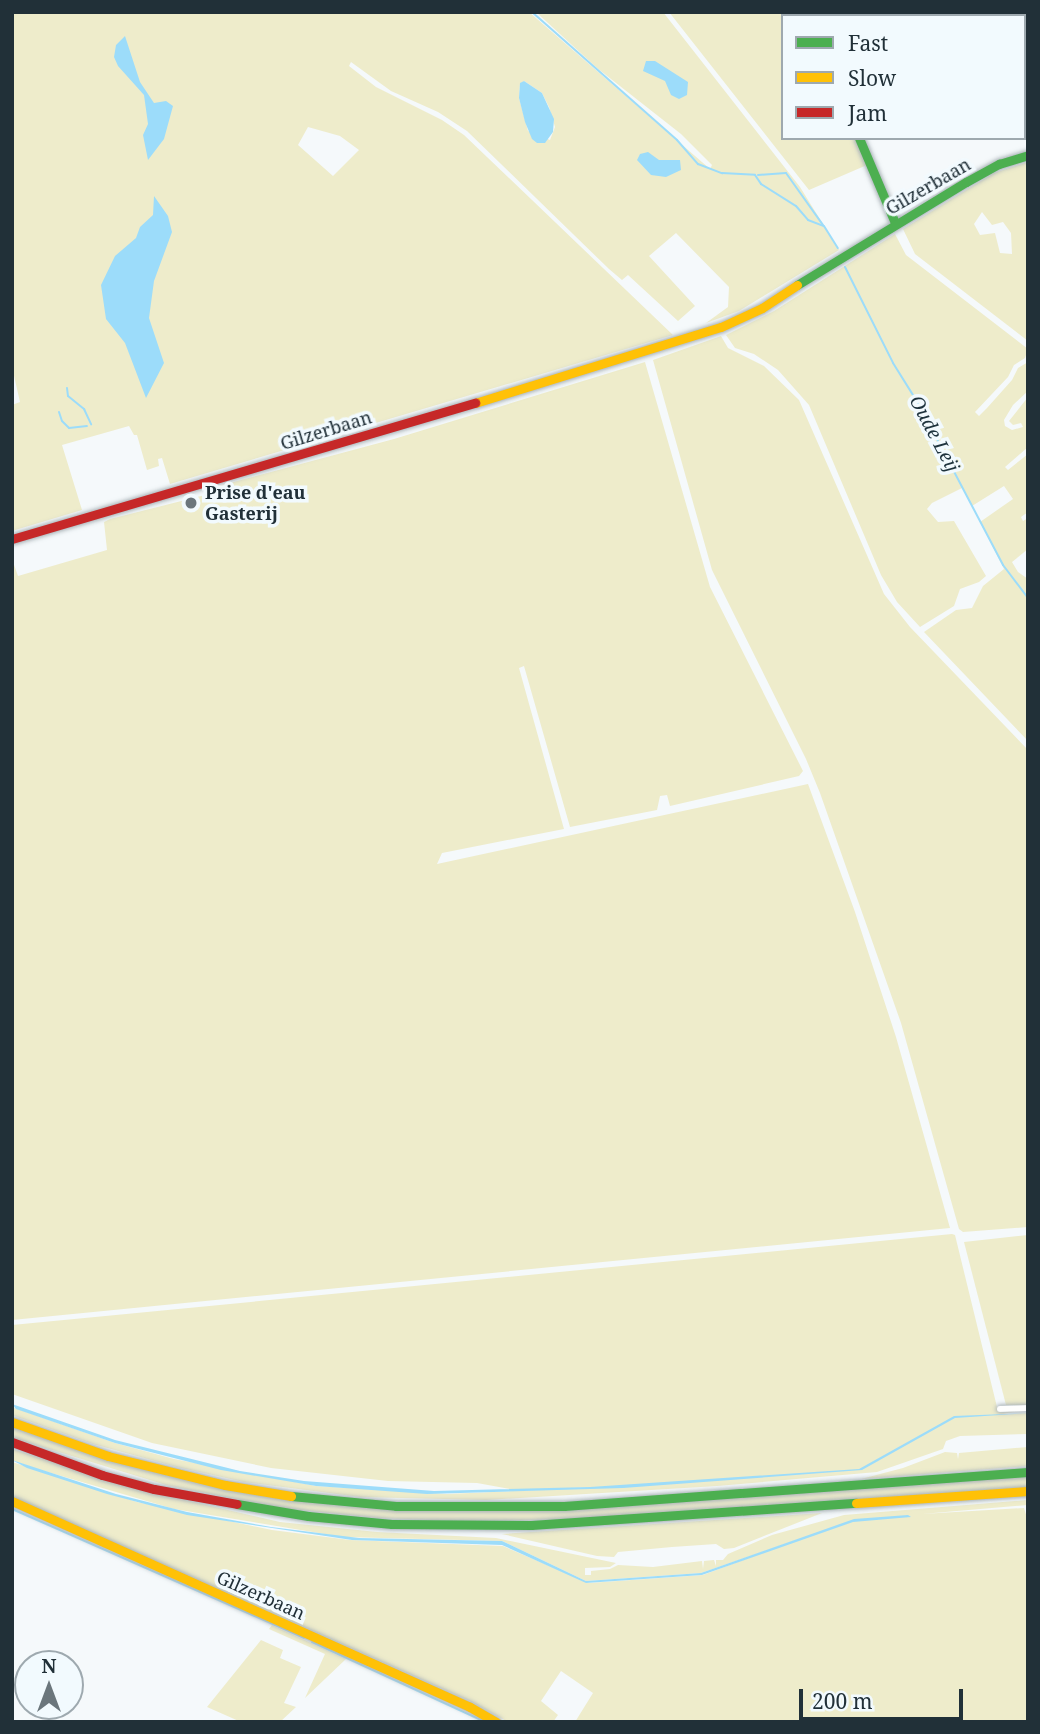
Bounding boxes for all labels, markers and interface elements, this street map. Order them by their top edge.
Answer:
legend [781,14,1026,140]
text: Fast [848,29,888,57]
text: Slow [848,64,896,92]
text: Jam [848,99,887,127]
street label: Gilzerbaan [882,153,974,219]
water label: Oude Leij [904,392,964,476]
street label: Gilzerbaan [278,406,374,454]
place label: Prise d'eau Gasterij [205,482,306,524]
marker: Prise d'eau Gasterij [183,495,199,511]
street label: Gilzerbaan [213,1566,309,1624]
north arrow [14,1650,84,1720]
text: N [42,1653,56,1679]
scale bar [802,1674,967,1718]
text: 200 m [812,1687,873,1715]

